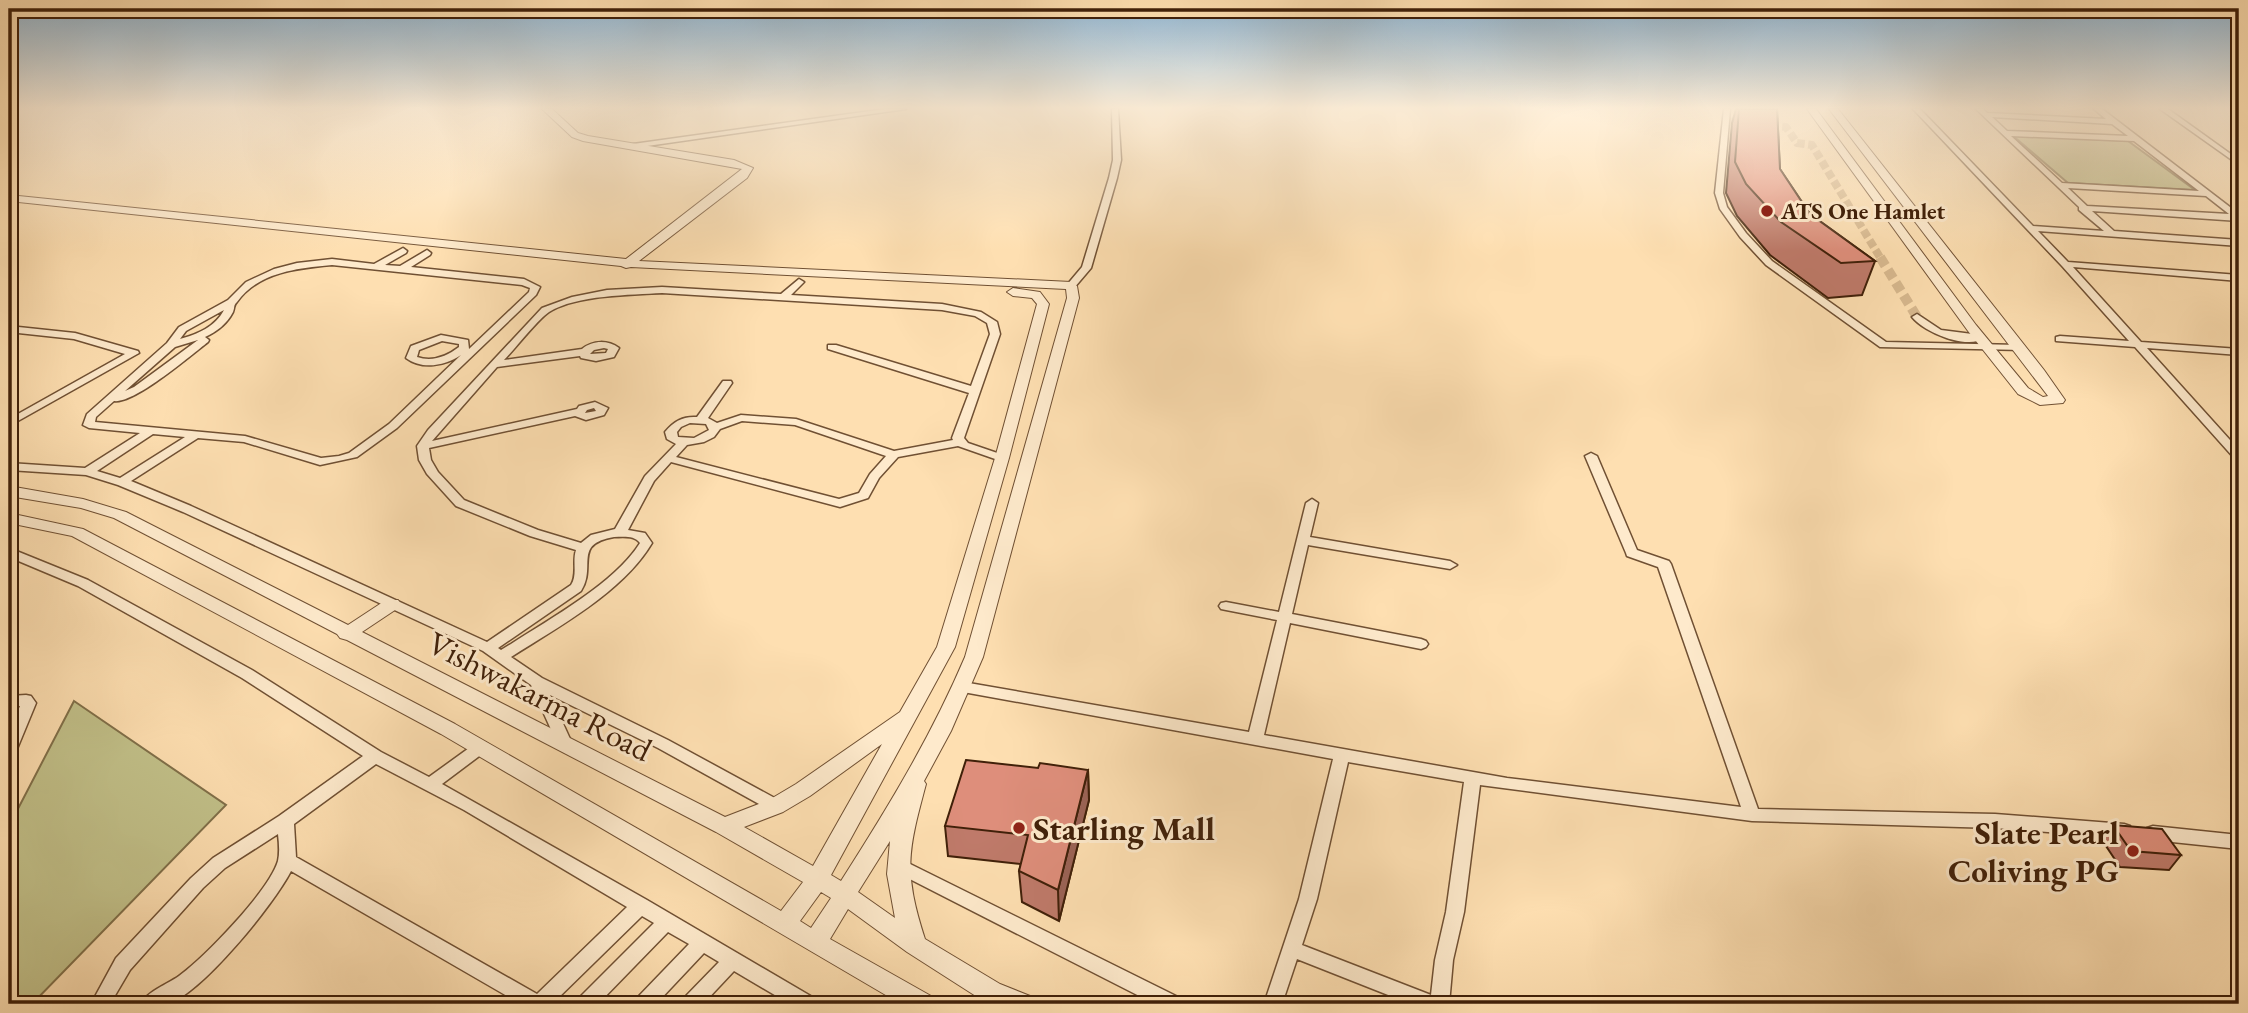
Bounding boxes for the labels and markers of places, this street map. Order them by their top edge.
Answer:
place label: ATS One Hamlet [1780,196,1946,226]
marker: ATS One Hamlet [1759,203,1775,219]
place label: Starling Mall [1033,807,1215,850]
place label: Slate Pearl Coliving PG [1948,811,2119,892]
marker: Starling Mall [1011,820,1027,836]
marker: Slate Pearl Coliving PG [2125,843,2141,859]

